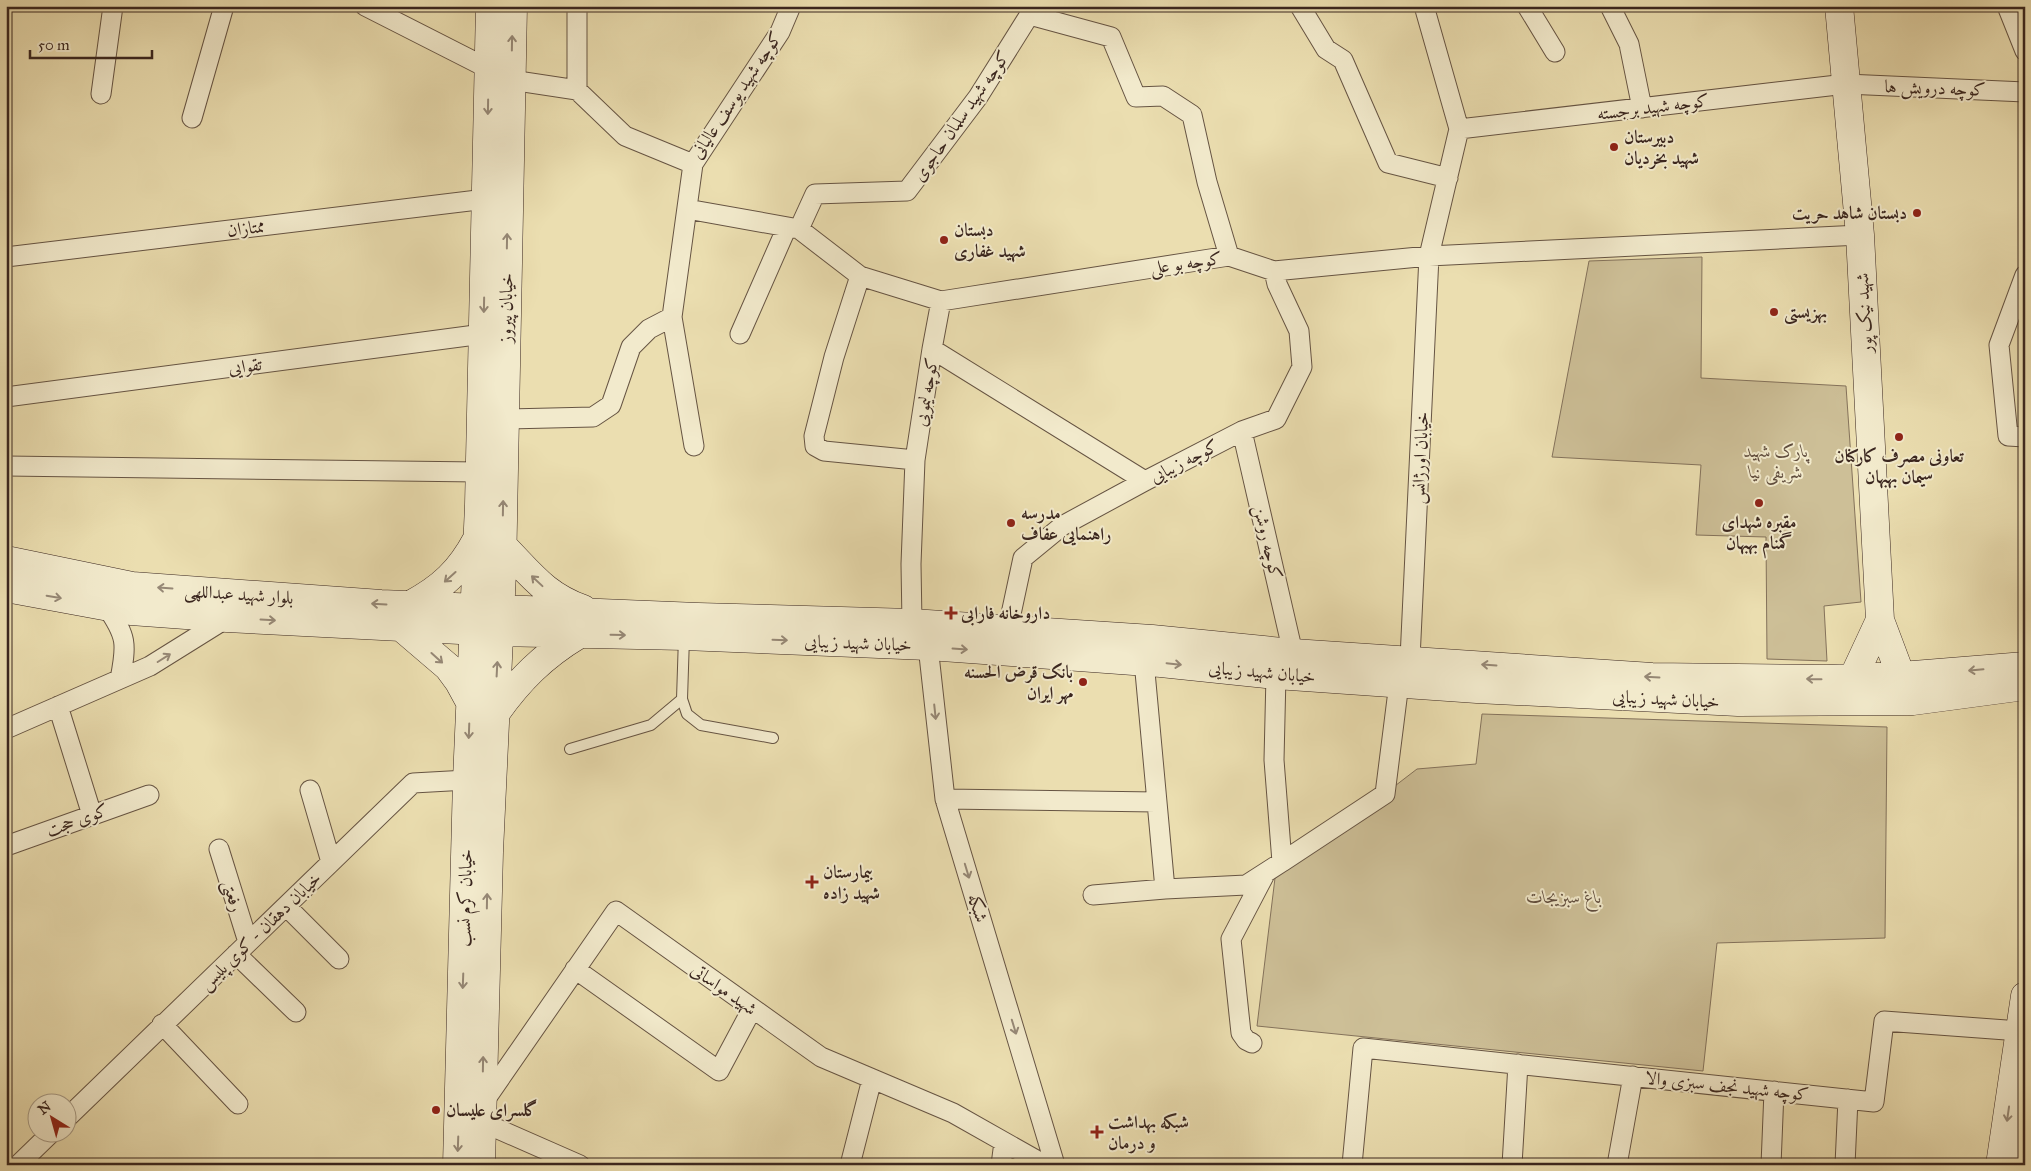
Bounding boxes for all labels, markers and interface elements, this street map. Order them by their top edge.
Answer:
street label: کوچه شهید یوسف عالیانی [685,27,788,164]
scale bar [30,28,152,60]
text: 50 m [38,36,70,54]
one-way arrow [507,36,517,52]
street label: کوچه شهید سلمان حاجوی [908,46,1016,187]
street label: کوچه درویش ها [1884,75,1986,103]
street label: کوچه شهید برجسته [1596,89,1711,127]
one-way arrow [484,99,493,115]
place label: دبیرستان شهید بخردیان [1624,126,1699,170]
marker: دبیرستان شهید بخردیان [1608,141,1620,153]
place label: دبستان شاهد حریت [1792,202,1907,224]
marker: دبستان شاهد حریت [1911,207,1923,219]
street label: ممتازان [226,215,266,241]
place label: دبستان شهید غفاری [954,219,1026,263]
one-way arrow [502,233,512,250]
marker: دبستان شهید غفاری [938,234,950,246]
street label: کوچه بو علی [1149,247,1224,281]
street label: شهید نیک پور [1851,272,1879,356]
street label: خیابان پیروز [494,273,520,345]
one-way arrow [479,296,489,313]
place label: بهزیستی [1784,301,1827,325]
marker: بهزیستی [1768,306,1780,318]
street label: تقوایی [227,353,264,380]
street label: کوچه لیمویی [909,356,945,429]
street label: خیابان اورژانس [1407,411,1434,505]
marker: تعاونی مصرف کارکنان سیمان بهبهان [1893,431,1905,443]
street label: کوچه زیبایی [1146,434,1223,489]
park label: پارک شهید شریفی نیا [1743,440,1810,485]
place label: تعاونی مصرف کارکنان سیمان بهبهان [1834,445,1964,489]
marker: مقبره شهدای گمنام بهبهان [1753,497,1765,509]
one-way arrow [498,500,508,516]
place label: مدرسه راهنمایی عفاف [1021,502,1111,546]
street label: کوچه روشن [1247,503,1287,582]
place label: مقبره شهدای گمنام بهبهان [1722,511,1796,559]
marker: مدرسه راهنمایی عفاف [1005,517,1017,529]
one-way arrow [443,571,456,582]
one-way arrow [530,575,543,587]
street label: بلوار شهید عبداللهی [183,579,294,610]
one-way arrow [157,584,173,593]
one-way arrow [46,593,62,603]
one-way arrow [372,599,388,609]
place label: داروخانه فارابی [960,602,1050,626]
marker: داروخانه فارابی [945,607,957,619]
one-way arrow [259,615,275,624]
street label: خیابان شهید زیبایی [804,630,912,657]
one-way arrow [609,631,625,640]
one-way arrow [772,636,788,645]
one-way arrow [952,644,968,653]
one-way arrow [156,652,170,662]
one-way arrow [431,652,444,664]
street label: خیابان شهید زیبایی [1207,656,1317,689]
one-way arrow [1166,659,1182,669]
one-way arrow [1482,660,1498,670]
one-way arrow [493,661,502,677]
place label: بانک قرض الحسنه مهر ایران [964,661,1073,705]
one-way arrow [1968,665,1984,675]
one-way arrow [1644,672,1660,681]
one-way arrow [1806,674,1822,684]
marker: بانک قرض الحسنه مهر ایران [1077,676,1089,688]
street label: خیابان شهید زیبایی [1612,685,1720,714]
one-way arrow [930,704,940,720]
one-way arrow [465,723,474,739]
street label: کوی حجت [43,799,111,841]
street label: خیابان کرم نسب [453,849,482,947]
place label: بیمارستان شهید زاده [823,861,880,905]
one-way arrow [963,863,973,879]
street label: خیابان دهقان - کوی پلیس [194,867,327,996]
marker: بیمارستان شهید زاده [805,875,819,889]
street label: رفعتی [216,877,248,915]
park label: باغ سبزیجات [1526,886,1602,912]
street label: شبکه [963,891,993,925]
one-way arrow [483,893,492,909]
street label: شهید مواساتی [686,958,761,1021]
one-way arrow [458,973,468,989]
one-way arrow [1009,1018,1019,1034]
one-way arrow [478,1056,488,1072]
street label: کوچه شهید نجف سبزی والا [1644,1066,1810,1108]
north arrow [28,1094,78,1144]
text: N [35,1098,54,1118]
place label: گلسرای علیسان [446,1099,538,1122]
marker: گلسرای علیسان [430,1104,442,1116]
one-way arrow [2002,1106,2012,1122]
place label: شبکه بهداشت و درمان [1108,1111,1189,1154]
marker: شبکه بهداشت و درمان [1090,1125,1104,1139]
one-way arrow [453,1136,462,1152]

